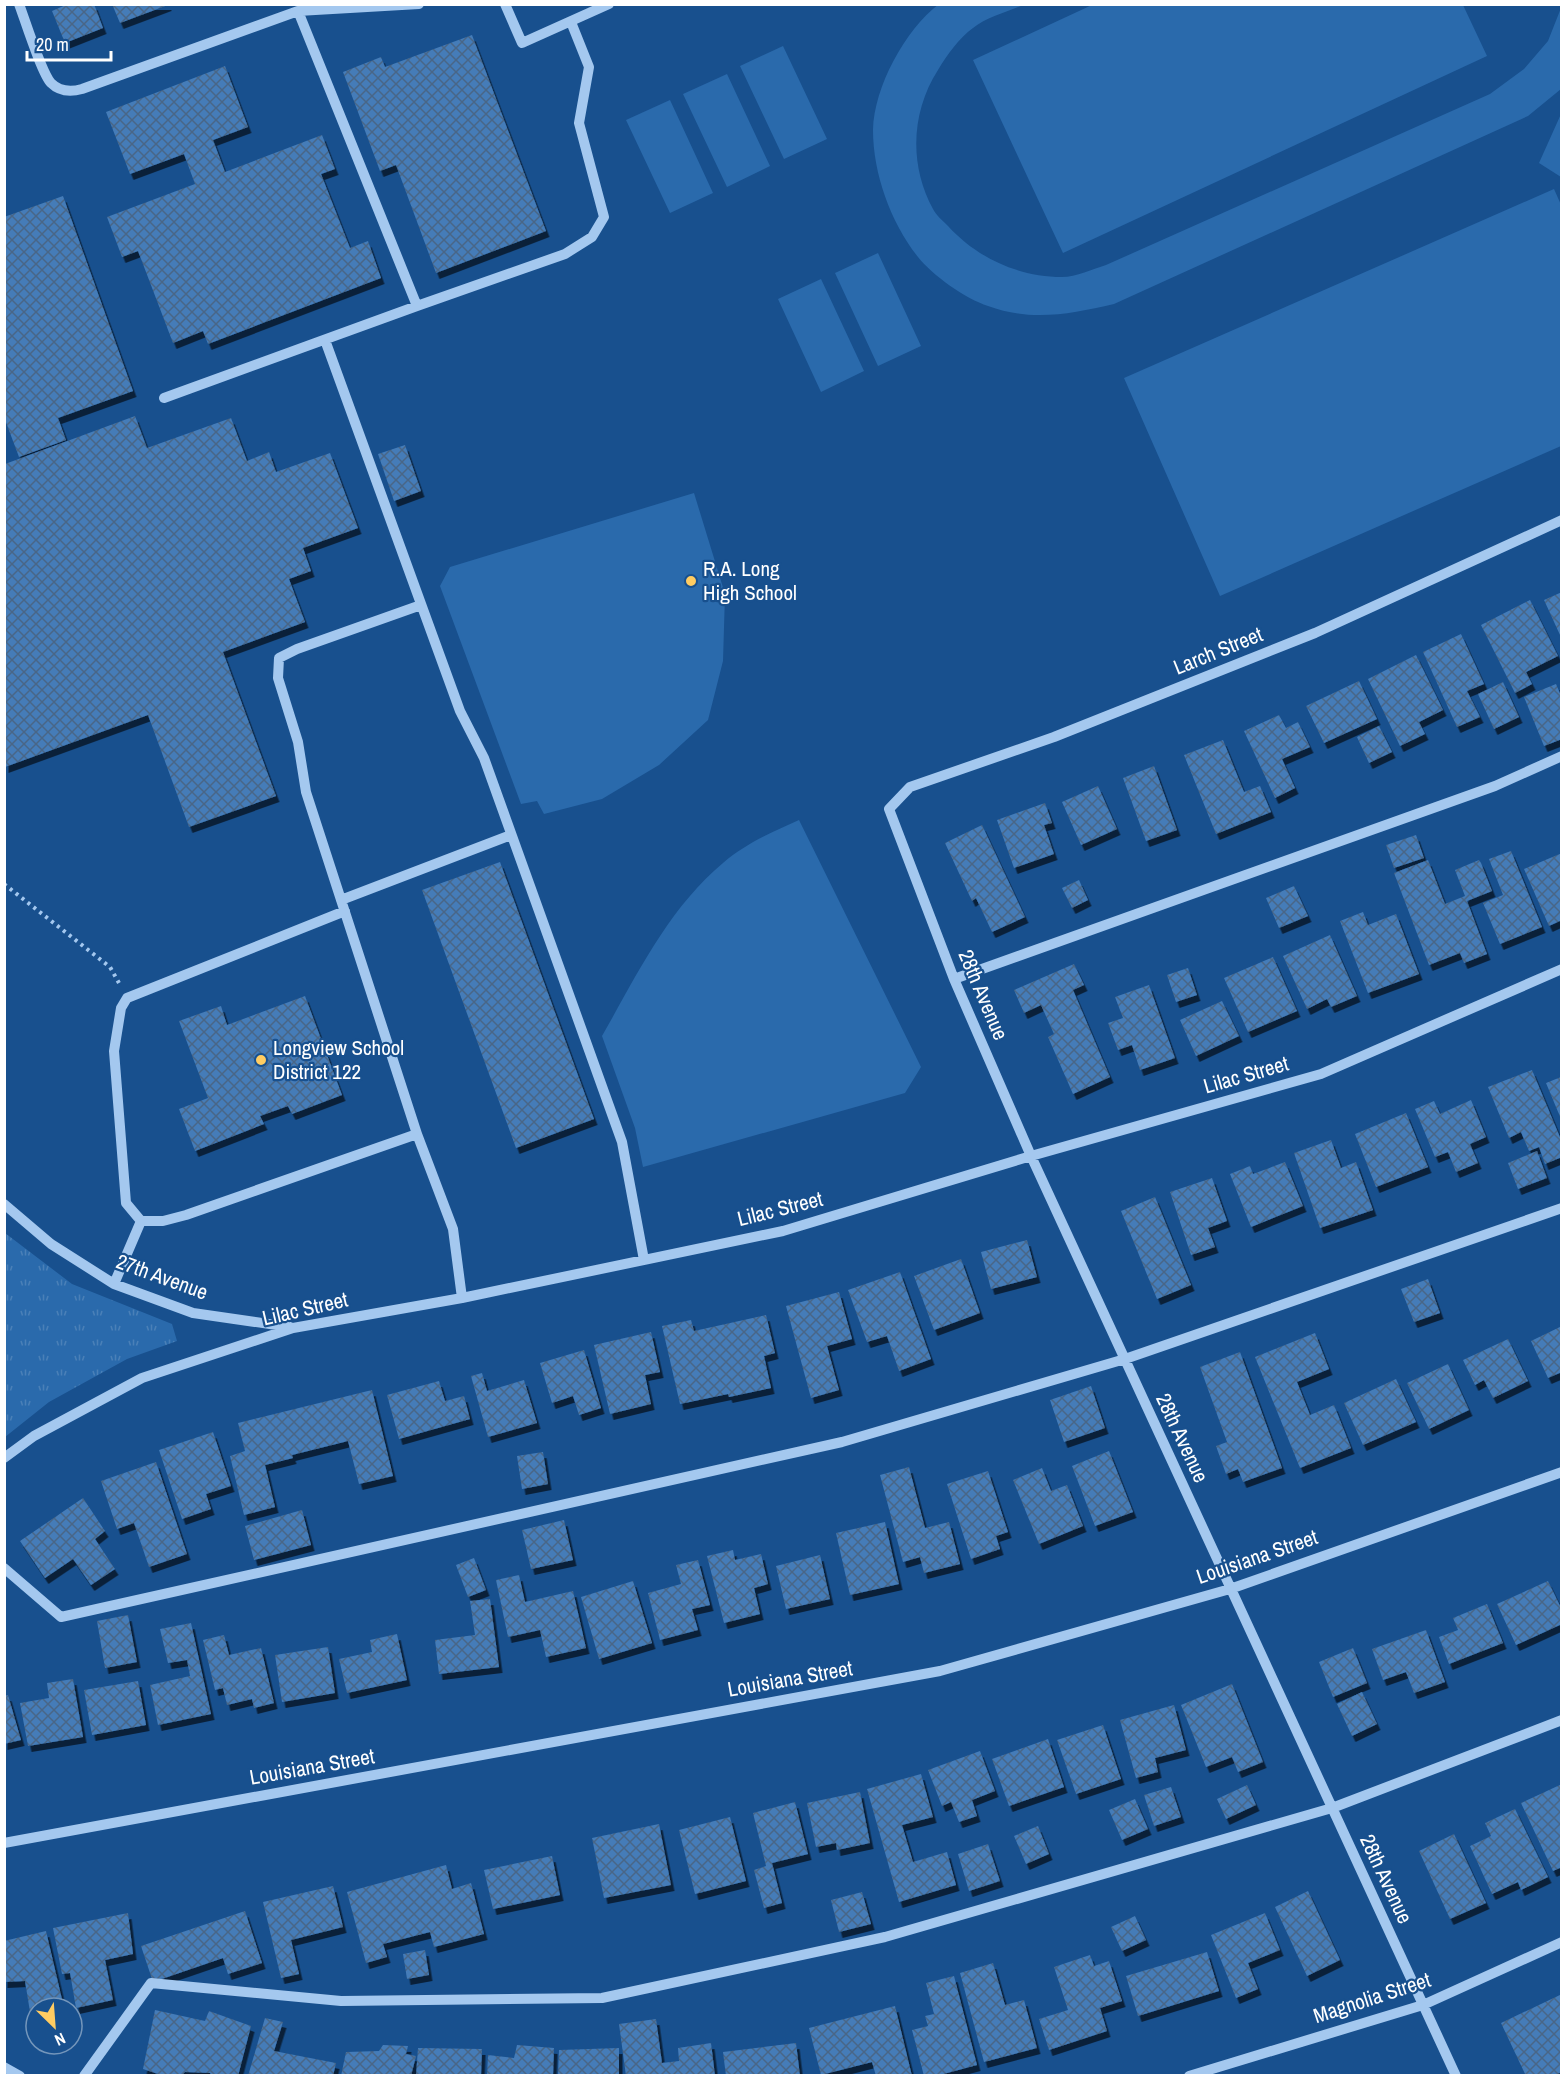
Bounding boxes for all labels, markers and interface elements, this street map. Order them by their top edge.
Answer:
scale bar [27,24,111,62]
text: 20 m [36,32,69,57]
place label: R.A. Long High School [703,554,797,607]
marker: R.A. Long High School [684,574,698,588]
street label: Larch Street [1169,619,1267,682]
street label: 28th Avenue [951,945,1015,1044]
place label: Longview School District 122 [273,1033,404,1086]
street label: Lilac Street [1200,1049,1292,1100]
marker: Longview School District 122 [254,1053,268,1067]
street label: Lilac Street [734,1184,826,1233]
street label: 27th Avenue [112,1247,212,1306]
street label: Lilac Street [259,1285,351,1332]
street label: 28th Avenue [1149,1388,1216,1487]
street label: Louisiana Street [1192,1522,1321,1591]
street label: Louisiana Street [725,1653,855,1704]
street label: Louisiana Street [247,1741,377,1792]
street label: 28th Avenue [1353,1829,1420,1928]
street label: Magnolia Street [1310,1965,1434,2030]
north arrow [24,1996,84,2056]
text: N [51,2028,69,2052]

